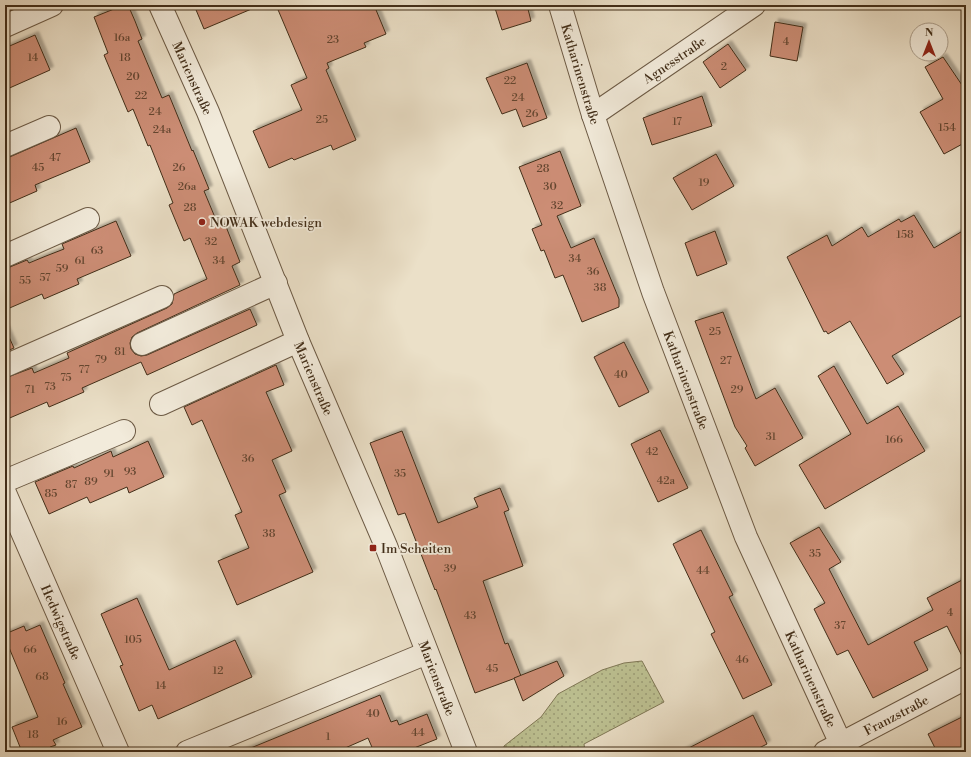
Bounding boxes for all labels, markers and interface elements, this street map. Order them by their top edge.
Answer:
street label: Katharinenstraße [557,22,603,127]
north arrow [909,22,949,62]
text: N [925,26,934,40]
house number: 16a [114,31,131,45]
house number: 23 [327,33,339,47]
street label: Agnesstraße [639,33,709,88]
house number: 4 [783,35,790,49]
street label: Marienstraße [168,39,215,118]
house number: 14 [28,51,39,65]
house number: 18 [119,51,131,65]
house number: 2 [721,60,727,74]
house number: 20 [126,70,140,84]
house number: 22 [504,74,516,88]
house number: 22 [135,89,147,103]
house number: 24 [512,91,525,105]
house number: 24 [149,105,162,119]
house number: 26 [526,107,539,121]
house number: 25 [316,113,328,127]
house number: 17 [672,115,682,129]
house number: 154 [938,121,956,135]
house number: 24a [153,123,172,137]
house number: 47 [49,151,61,165]
house number: 45 [32,161,44,175]
house number: 26 [173,161,186,175]
house number: 28 [536,162,550,176]
house number: 19 [698,176,710,190]
house number: 26a [178,180,197,194]
house number: 30 [543,180,557,194]
house number: 32 [551,199,563,213]
house number: 28 [183,201,197,215]
place label: NOWAK webdesign [210,215,322,231]
marker: NOWAK webdesign [197,217,207,227]
house number: 158 [896,228,914,242]
house number: 32 [205,235,217,249]
house number: 63 [91,244,103,258]
house number: 34 [569,252,582,266]
house number: 61 [74,254,86,268]
house number: 34 [213,254,226,268]
house number: 59 [56,262,69,276]
house number: 36 [587,265,600,279]
house number: 57 [39,271,51,285]
house number: 55 [19,274,31,288]
house number: 38 [594,281,607,295]
house number: 25 [709,325,721,339]
street label: Katharinenstraße [660,329,712,433]
street label: Marienstraße [290,339,336,419]
house number: 81 [114,345,126,359]
house number: 79 [95,353,107,367]
house number: 27 [720,354,732,368]
house number: 77 [78,363,90,377]
house number: 40 [614,368,628,382]
house number: 75 [60,371,72,385]
house number: 73 [44,380,56,394]
house number: 71 [25,383,36,397]
house number: 29 [731,383,744,397]
house number: 31 [766,430,777,444]
house number: 166 [885,433,903,447]
house number: 42 [646,445,658,459]
house number: 36 [242,452,255,466]
house number: 93 [124,465,136,479]
house number: 91 [103,467,115,481]
house number: 35 [394,467,406,481]
house number: 42a [657,474,676,488]
house number: 89 [84,475,98,489]
house number: 87 [65,478,78,492]
house number: 85 [45,487,57,501]
house number: 38 [263,527,276,541]
place label: Im Scheiten [381,541,451,557]
marker: Im Scheiten [368,543,378,553]
house number: 35 [809,547,821,561]
house number: 39 [444,562,457,576]
house number: 44 [696,564,710,578]
street label: Hedwigstraße [37,582,84,663]
house number: 4 [947,606,954,620]
house number: 43 [464,609,476,623]
house number: 37 [834,619,846,633]
street label: Katharinenstraße [781,629,839,731]
house number: 105 [124,633,142,647]
street label: Marienstraße [415,639,458,718]
house number: 66 [23,643,37,657]
house number: 46 [735,653,749,667]
house number: 45 [486,662,498,676]
house number: 12 [212,664,224,678]
house number: 68 [35,670,49,684]
house number: 14 [156,679,167,693]
street label: Franzstraße [861,692,932,739]
house number: 40 [366,707,380,721]
house number: 16 [56,715,68,729]
house number: 44 [411,726,425,740]
house number: 18 [27,728,39,742]
house number: 1 [326,730,331,744]

